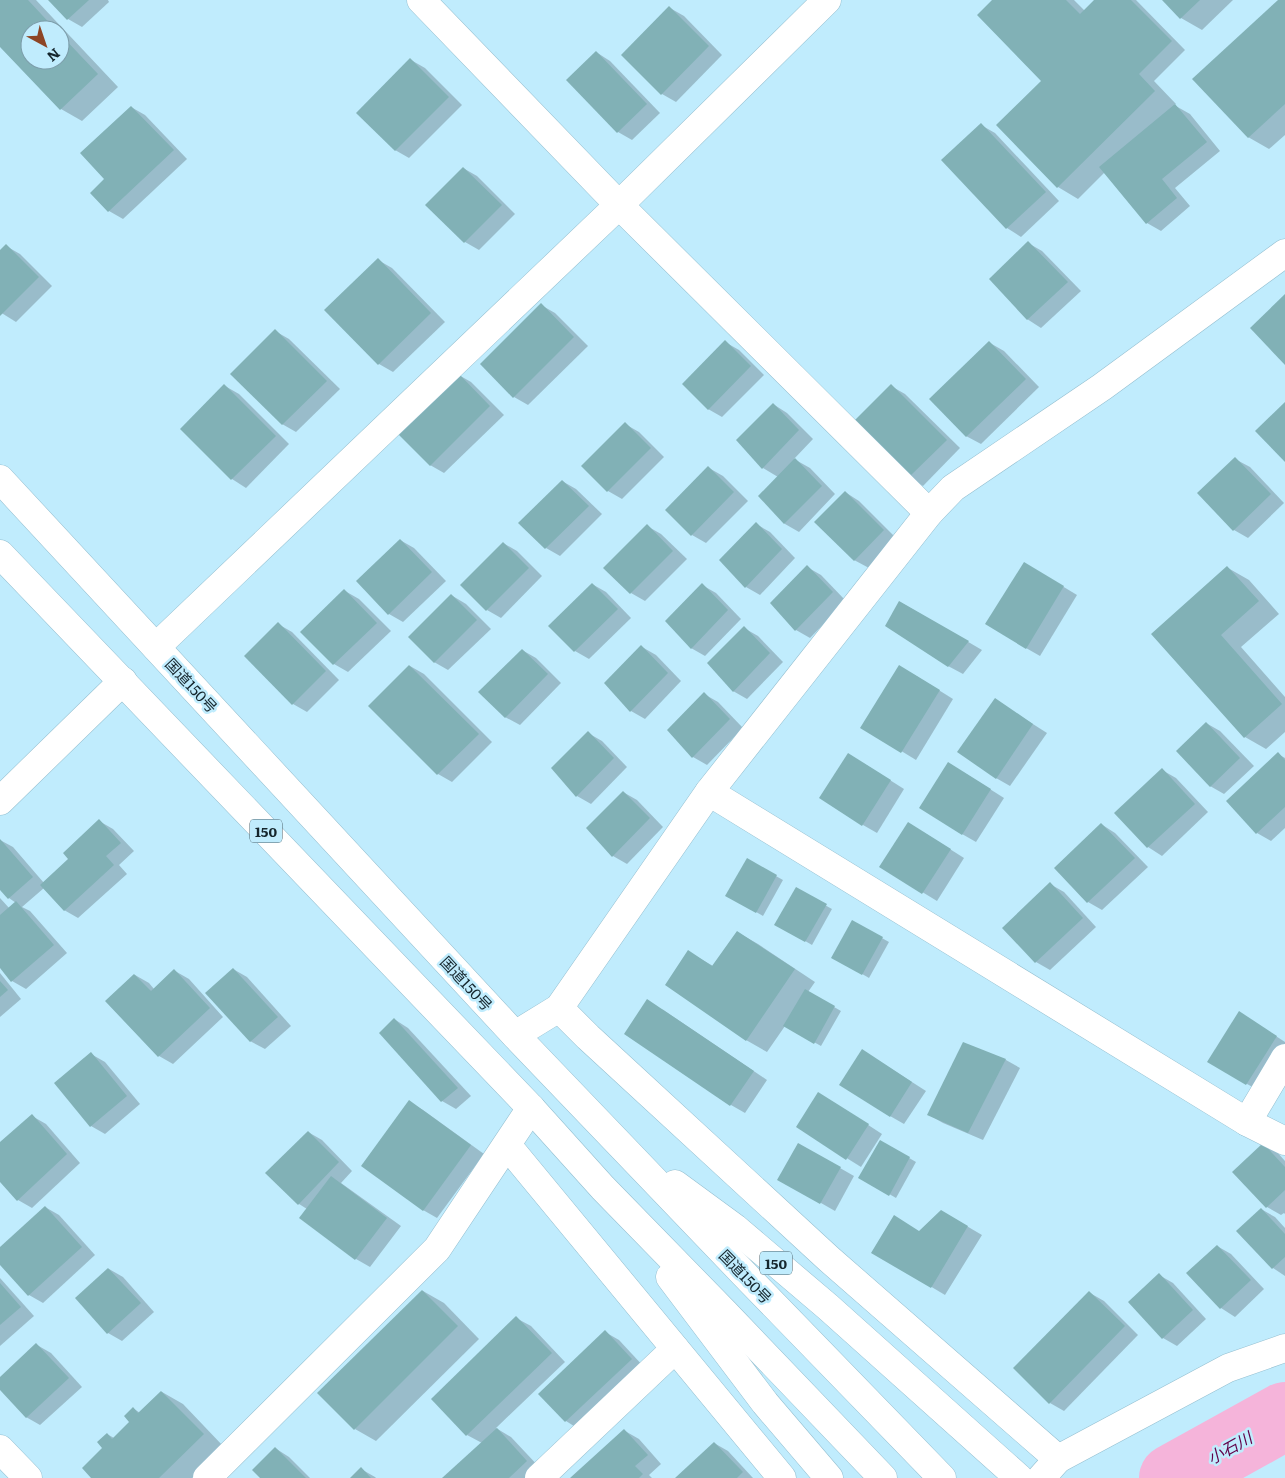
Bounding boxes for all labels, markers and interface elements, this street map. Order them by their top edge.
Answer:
north arrow [20,20,70,70]
text: N [43,44,65,67]
street label: 国道150号 [161,653,223,717]
road number: 150 [250,819,282,842]
street label: 国道150号 [436,951,498,1015]
street label: 国道150号 [714,1244,778,1308]
road number: 150 [760,1252,792,1274]
water label: 小石川 [1202,1424,1258,1469]

